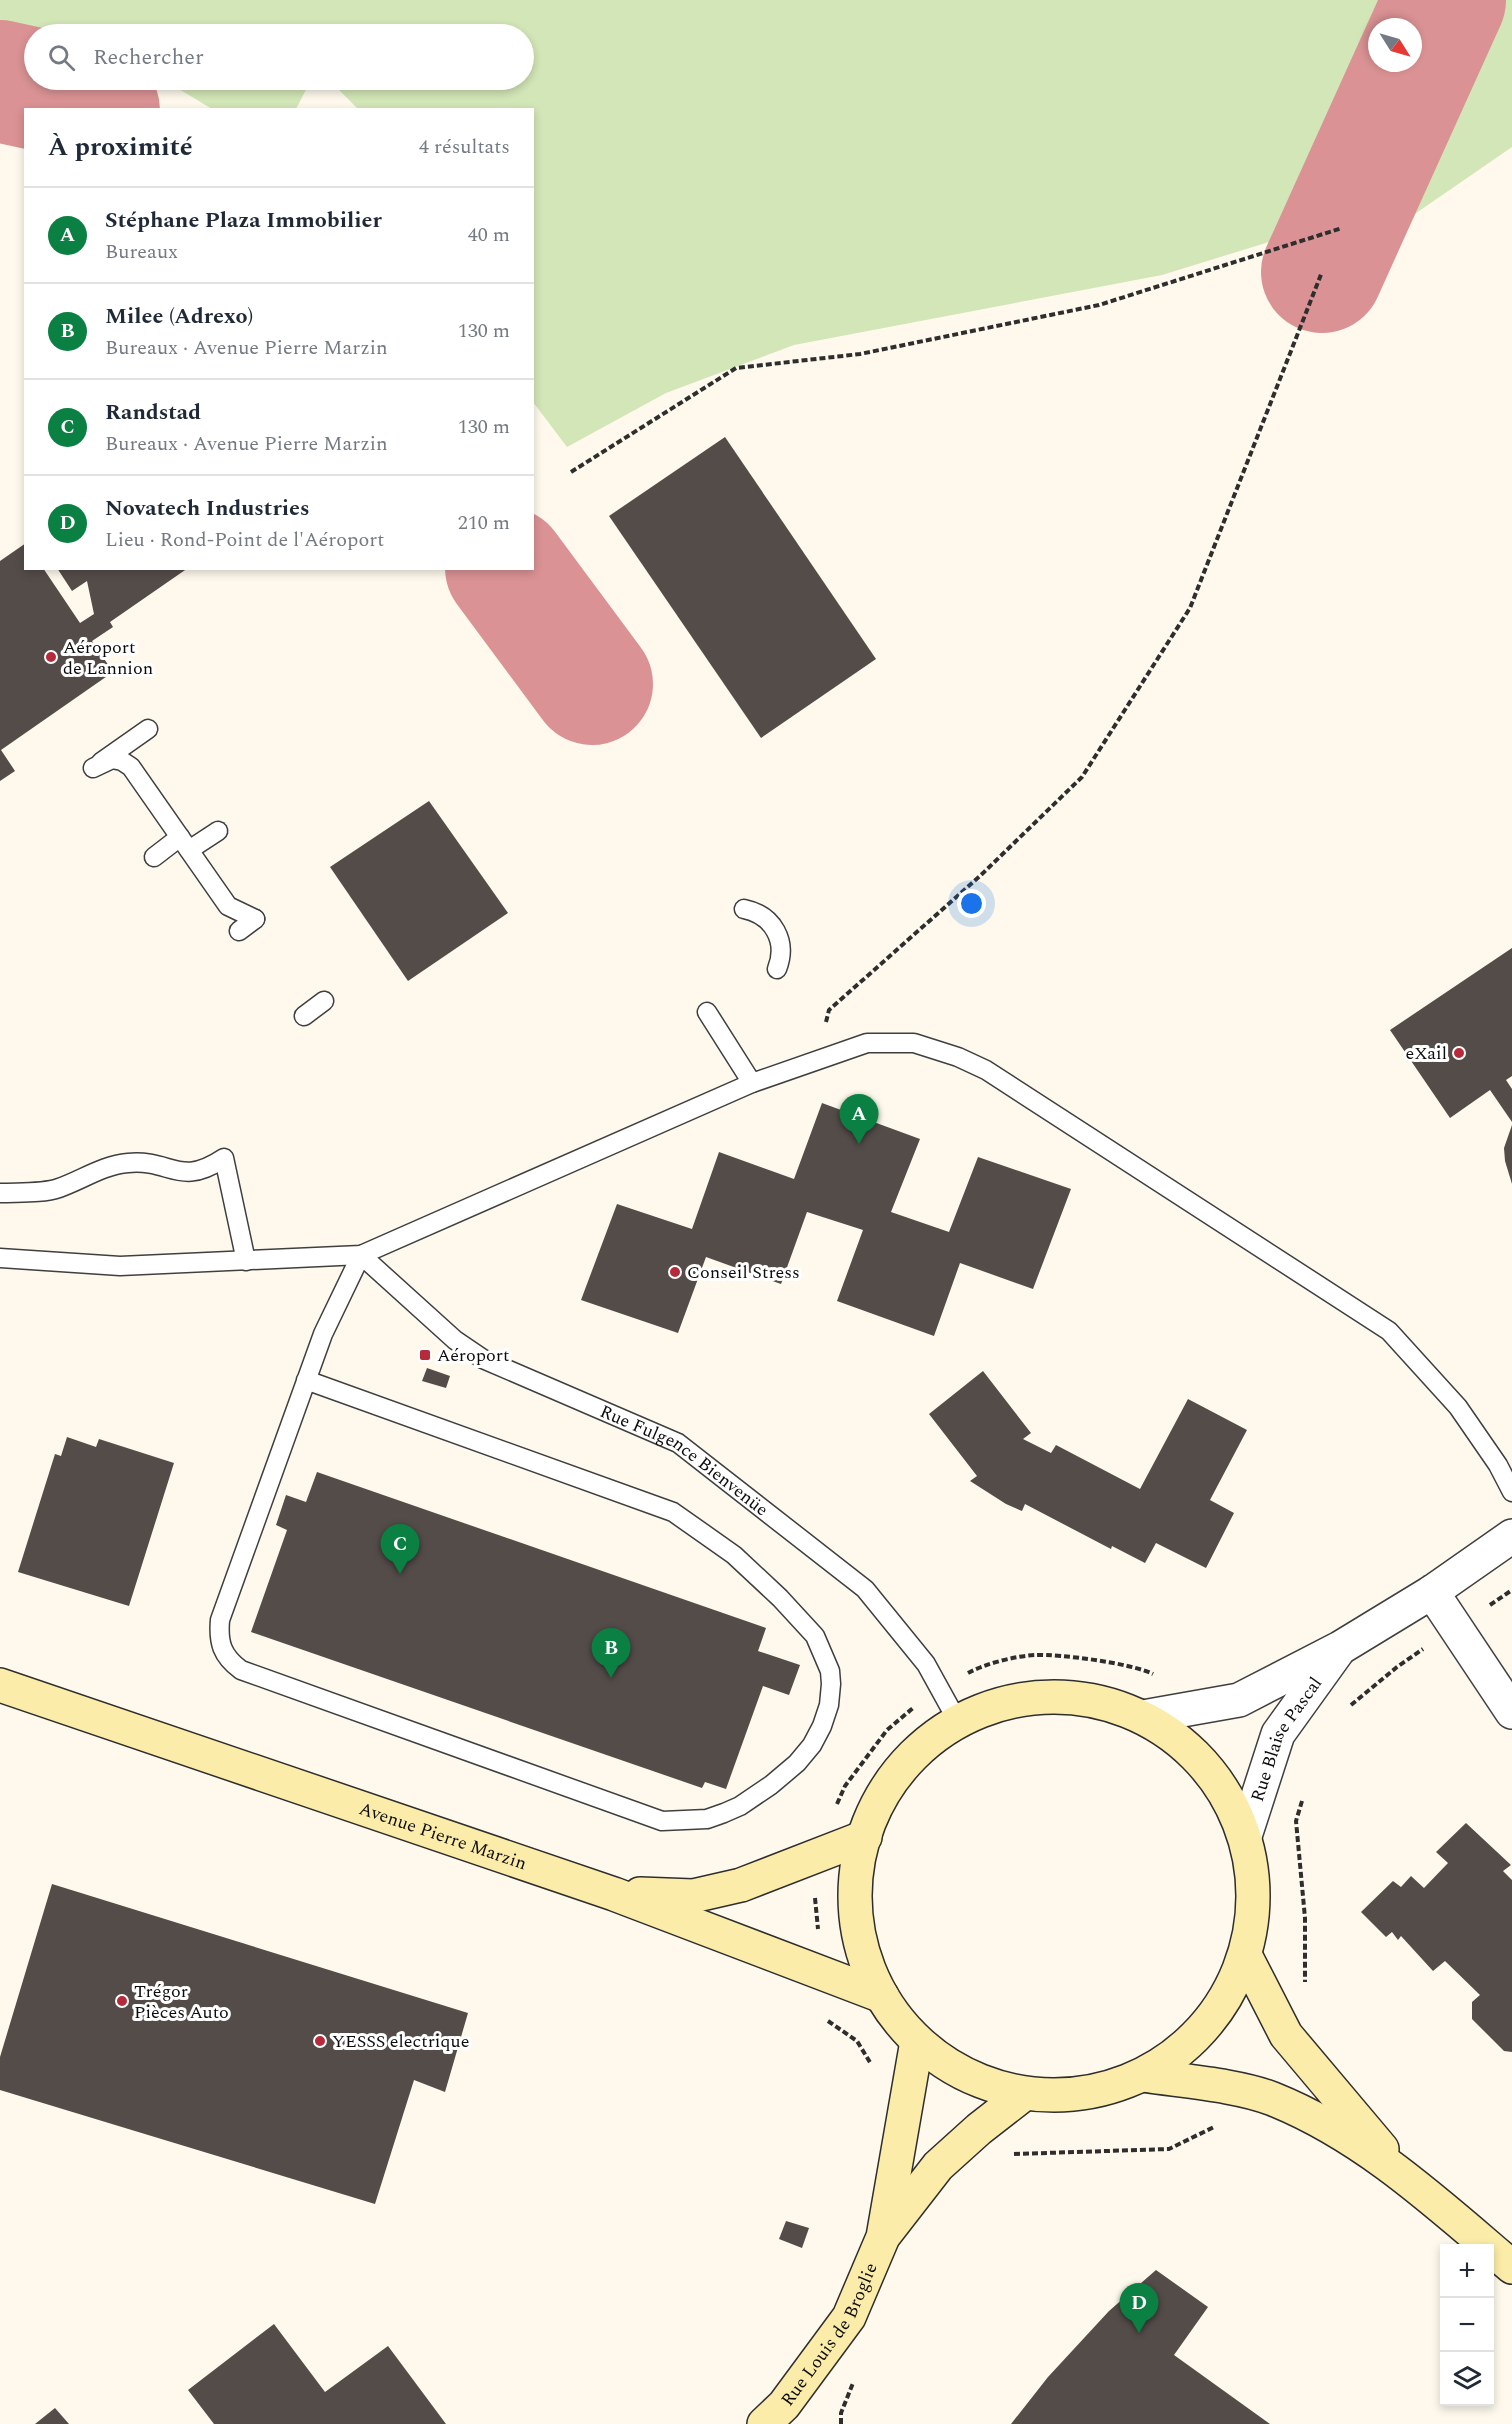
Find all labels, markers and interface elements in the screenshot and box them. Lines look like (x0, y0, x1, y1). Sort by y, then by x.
north arrow (1368, 18, 1422, 72)
search box (24, 24, 534, 90)
icon: search (45, 41, 78, 74)
text: Rechercher (93, 41, 204, 74)
text: À proximité (48, 127, 193, 167)
text: 4 résultats (419, 132, 510, 162)
text: Stéphane Plaza Immobilier (105, 204, 382, 237)
text: A (60, 220, 75, 250)
text: 40 m (468, 220, 510, 250)
text: Bureaux (105, 237, 178, 267)
text: Milee (Adrexo) (105, 300, 253, 333)
text: B (60, 316, 75, 346)
text: 130 m (458, 316, 510, 346)
text: Bureaux · Avenue Pierre Marzin (105, 333, 388, 363)
text: Randstad (105, 396, 201, 429)
text: C (60, 412, 75, 442)
text: 130 m (458, 412, 510, 442)
text: Bureaux · Avenue Pierre Marzin (105, 429, 388, 459)
text: Novatech Industries (105, 492, 310, 525)
text: D (59, 508, 76, 538)
text: 210 m (458, 508, 510, 538)
text: Lieu · Rond-Point de l'Aéroport (105, 525, 384, 555)
place label: Aéroport de Lannion (63, 634, 153, 682)
marker: Aéroport de Lannion (44, 650, 58, 664)
your location (957, 889, 986, 918)
place label: eXail (1406, 1040, 1447, 1067)
marker: eXail (1452, 1046, 1466, 1060)
pin: A (840, 1094, 878, 1144)
place label: Conseil Stress (687, 1259, 800, 1286)
marker: Conseil Stress (668, 1265, 682, 1279)
place label: Aéroport (437, 1342, 509, 1369)
marker: Aéroport (418, 1348, 432, 1362)
street label: Rue Fulgence Bienvenüe (596, 1398, 774, 1522)
pin: C (380, 1524, 420, 1574)
pin: B (592, 1628, 630, 1678)
street label: Rue Blaise Pascal (1244, 1671, 1329, 1805)
street label: Avenue Pierre Marzin (356, 1795, 530, 1877)
place label: Trégor Pièces Auto (134, 1978, 229, 2026)
marker: Trégor Pièces Auto (115, 1994, 129, 2008)
place label: YESSS electrique (332, 2028, 469, 2055)
marker: YESSS electrique (313, 2034, 327, 2048)
map controls (1440, 2244, 1494, 2406)
button: + (1440, 2244, 1494, 2298)
street label: Rue Louis de Broglie (774, 2258, 884, 2412)
pin: D (1120, 2284, 1158, 2333)
button: − (1440, 2298, 1494, 2352)
button: layers (1440, 2352, 1494, 2406)

